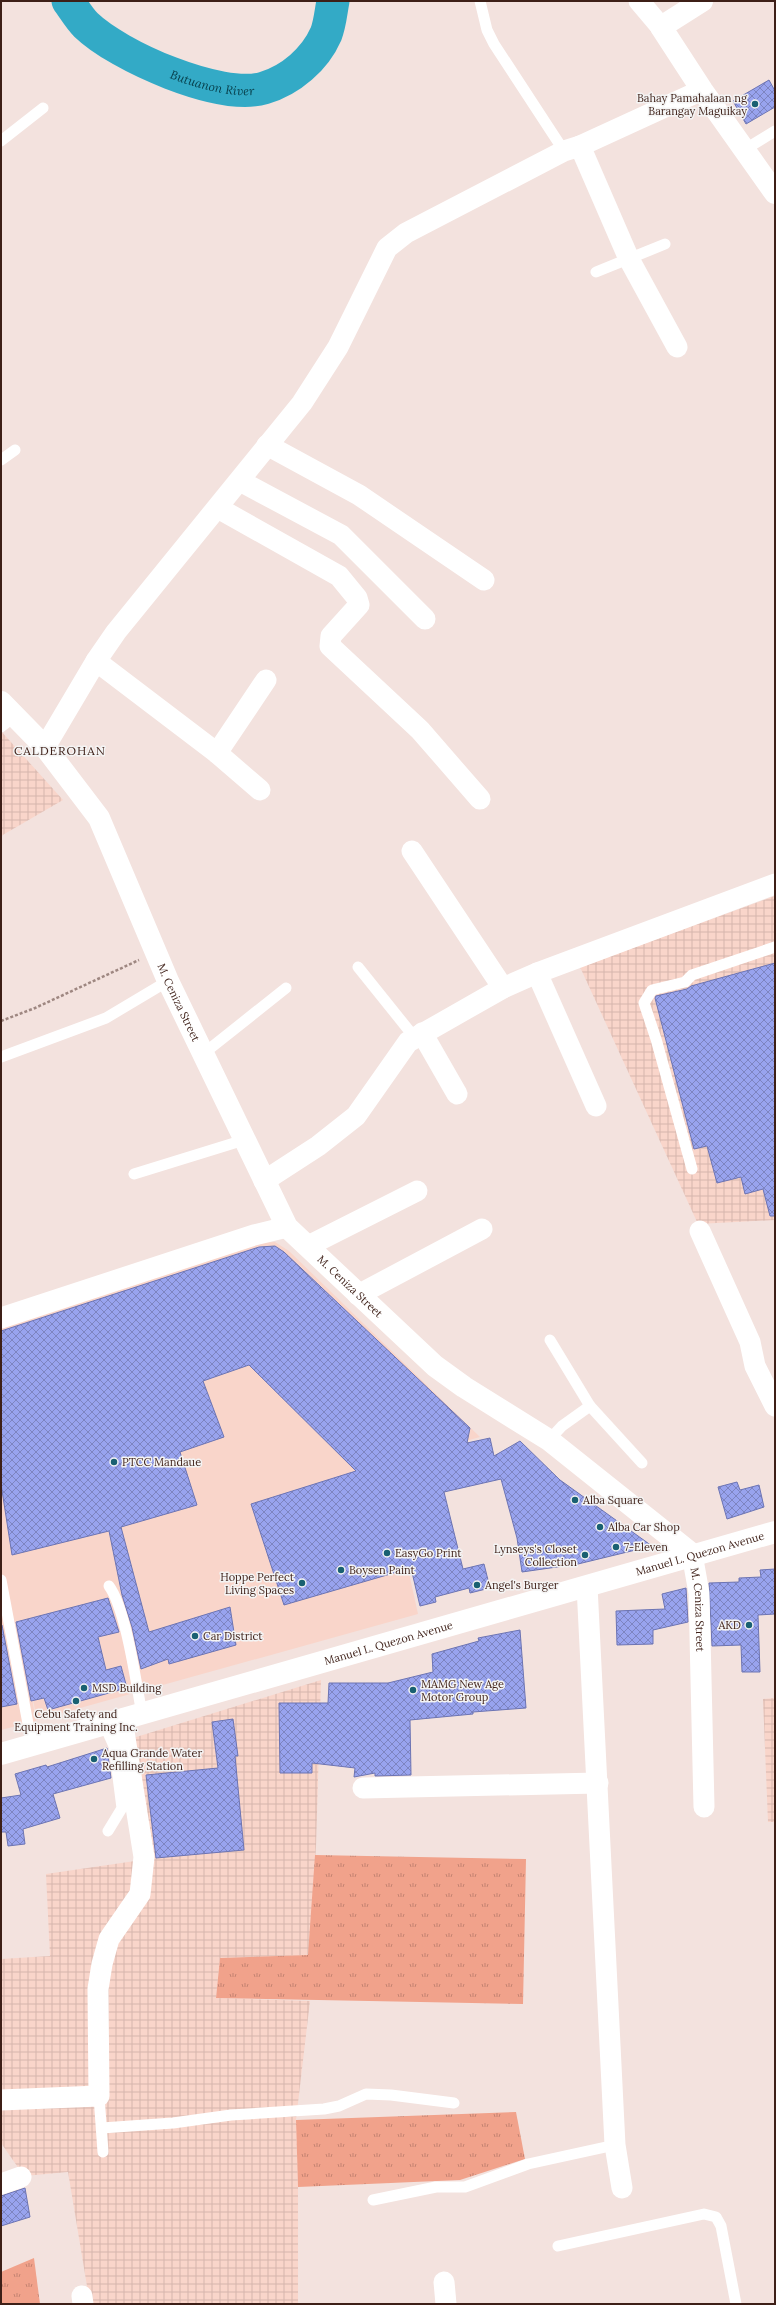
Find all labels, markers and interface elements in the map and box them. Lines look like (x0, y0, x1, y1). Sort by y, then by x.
water label: Butuanon River (168, 66, 256, 98)
place label: Bahay Pamahalaan ng Barangay Maguikay (637, 91, 748, 118)
marker: Bahay Pamahalaan ng Barangay Maguikay (750, 99, 760, 109)
district label: CALDEROHAN (14, 743, 106, 758)
street label: M. Ceniza Street (154, 961, 203, 1044)
street label: M. Ceniza Street (314, 1252, 386, 1321)
place label: PTCC Mandaue (122, 1455, 201, 1469)
marker: PTCC Mandaue (109, 1457, 119, 1467)
place label: Alba Square (582, 1493, 643, 1507)
marker: Alba Square (570, 1495, 580, 1505)
place label: Alba Car Shop (607, 1520, 680, 1534)
marker: Alba Car Shop (595, 1522, 605, 1532)
street label: Manuel L. Quezon Avenue (634, 1528, 766, 1579)
place label: 7-Eleven (624, 1540, 668, 1554)
place label: Lynseys's Closet Collection (494, 1542, 578, 1569)
marker: 7-Eleven (611, 1542, 621, 1552)
place label: EasyGo Print (395, 1546, 462, 1560)
marker: EasyGo Print (382, 1548, 392, 1558)
marker: Lynseys's Closet Collection (580, 1550, 590, 1560)
place label: Boysen Paint (349, 1563, 416, 1577)
marker: Boysen Paint (336, 1565, 346, 1575)
street label: M. Ceniza Street (688, 1566, 707, 1653)
place label: Hoppe Perfect Living Spaces (220, 1570, 295, 1597)
marker: Hoppe Perfect Living Spaces (297, 1578, 307, 1588)
place label: Angel's Burger (484, 1578, 559, 1592)
marker: Angel's Burger (472, 1580, 482, 1590)
street label: Manuel L. Quezon Avenue (322, 1618, 454, 1668)
place label: AKD (717, 1618, 741, 1632)
marker: AKD (744, 1620, 754, 1630)
place label: Car District (203, 1629, 263, 1643)
marker: Car District (190, 1631, 200, 1641)
place label: MAMG New Age Motor Group (421, 1677, 504, 1704)
place label: MSD Building (92, 1681, 162, 1695)
marker: MSD Building (79, 1683, 89, 1693)
marker: MAMG New Age Motor Group (408, 1685, 418, 1695)
marker: Cebu Safety and Equipment Training Inc. (71, 1696, 81, 1706)
place label: Cebu Safety and Equipment Training Inc. (14, 1707, 138, 1734)
place label: Aqua Grande Water Refilling Station (101, 1746, 203, 1773)
marker: Aqua Grande Water Refilling Station (89, 1754, 99, 1764)

